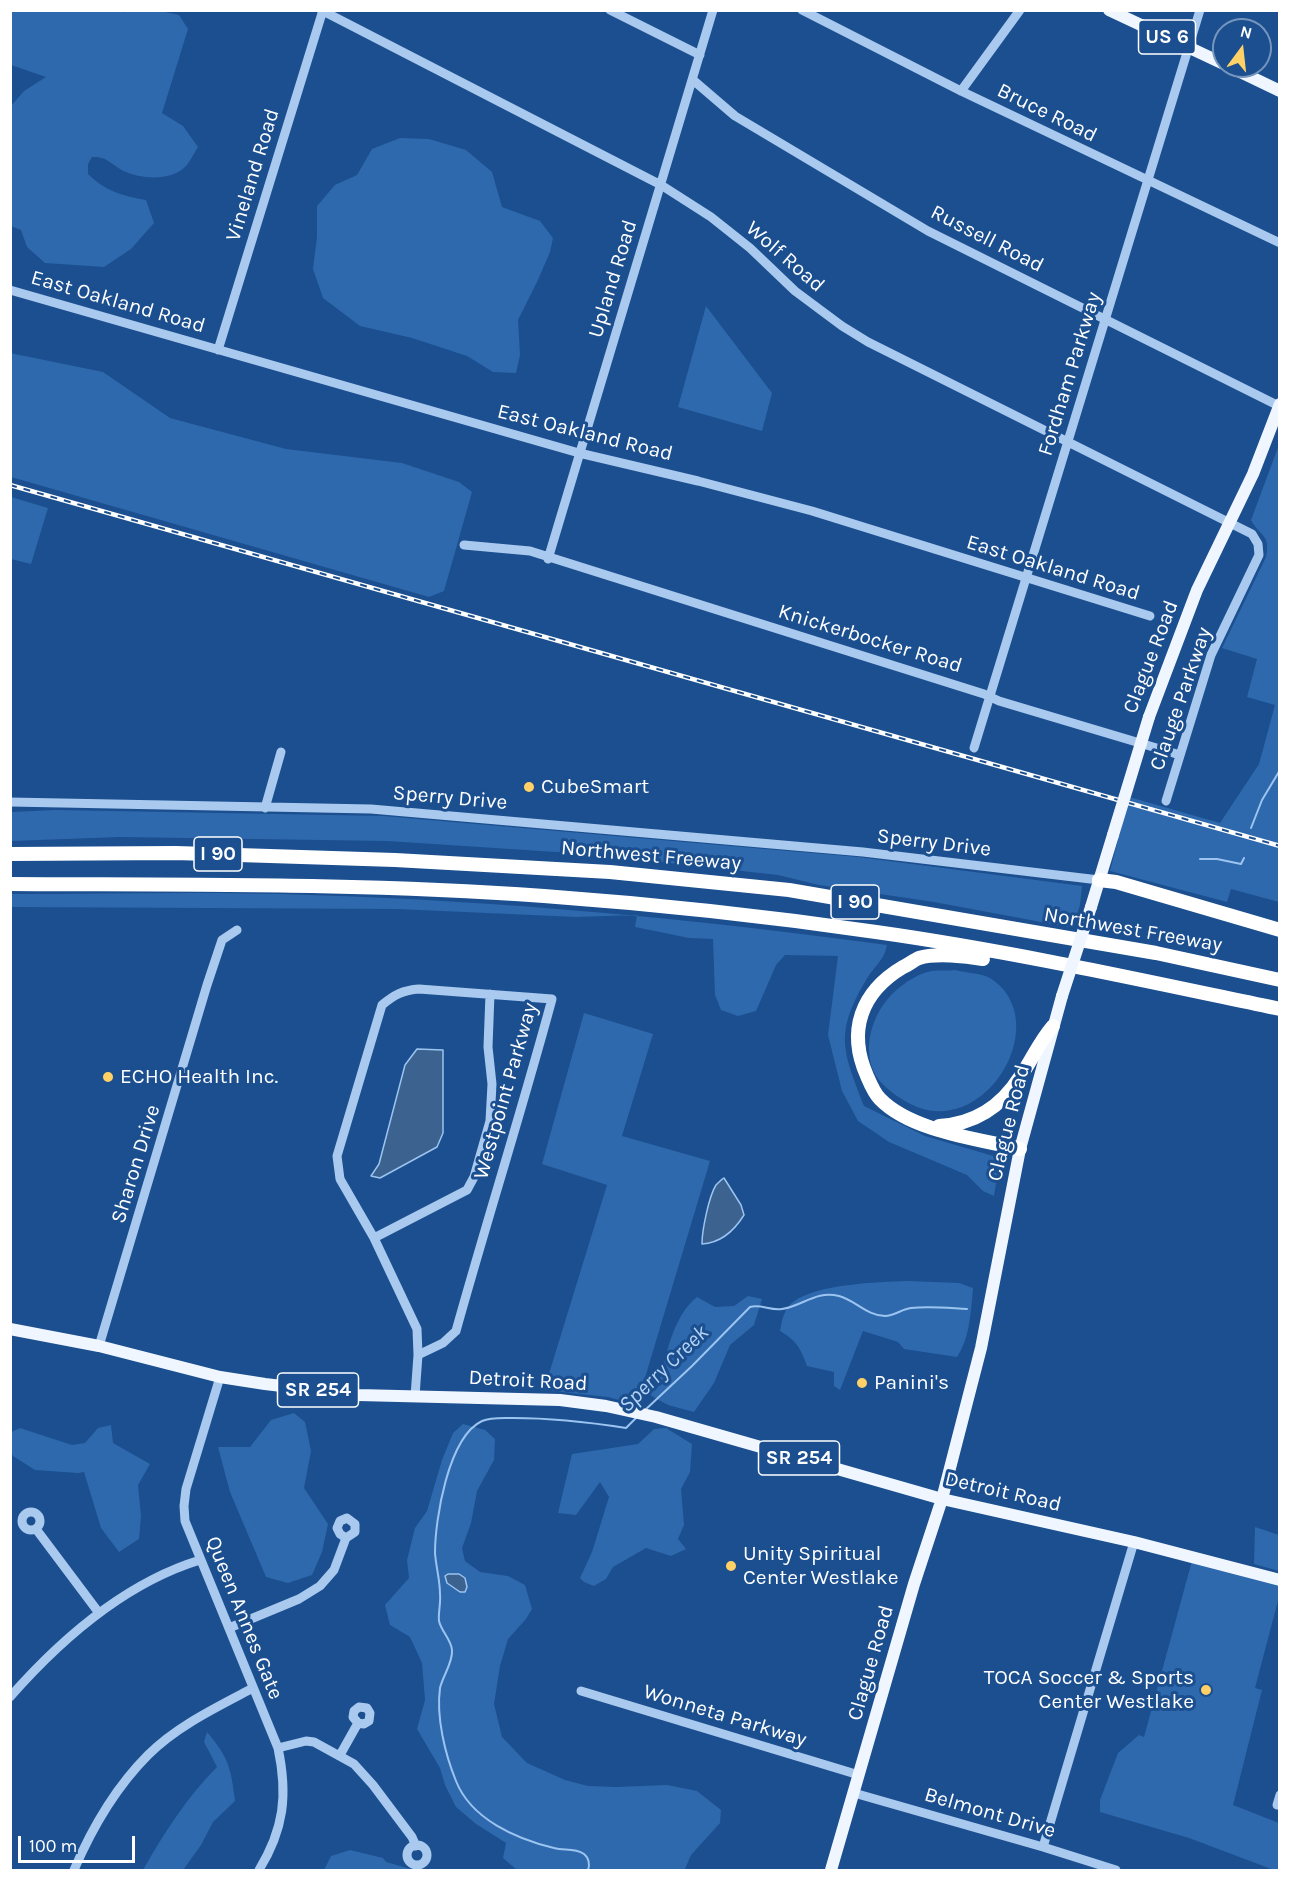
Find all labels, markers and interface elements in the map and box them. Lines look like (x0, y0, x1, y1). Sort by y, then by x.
north arrow (1212, 18, 1272, 78)
road number: US 6 (1138, 20, 1196, 54)
text: N (1238, 21, 1254, 43)
street label: Bruce Road (993, 78, 1101, 148)
street label: Vineland Road (221, 106, 285, 244)
street label: Russell Road (926, 200, 1048, 278)
street label: Wolf Road (741, 216, 829, 298)
street label: Upland Road (583, 217, 643, 341)
street label: East Oakland Road (28, 265, 208, 339)
street label: Fordham Parkway (1033, 289, 1107, 459)
street label: East Oakland Road (495, 399, 675, 467)
street label: East Oakland Road (963, 530, 1143, 606)
street label: Clague Road (1118, 597, 1184, 717)
street label: Knickerbocker Road (775, 599, 965, 679)
street label: Clauge Parkway (1145, 624, 1217, 774)
place label: CubeSmart (541, 774, 649, 800)
street label: Sperry Drive (392, 780, 508, 816)
marker: CubeSmart (522, 780, 536, 794)
street label: Sperry Drive (876, 824, 992, 862)
street label: Northwest Freeway (560, 836, 742, 876)
road number: I 90 (194, 837, 242, 871)
road number: I 90 (831, 885, 879, 919)
street label: Northwest Freeway (1042, 902, 1224, 958)
street label: Westpoint Parkway (469, 1000, 543, 1182)
street label: Clague Road (982, 1062, 1036, 1184)
place label: ECHO Health Inc. (120, 1064, 278, 1090)
marker: ECHO Health Inc. (101, 1070, 115, 1084)
street label: Sharon Drive (106, 1102, 166, 1226)
water label: Sperry Creek (614, 1320, 714, 1418)
street label: Detroit Road (468, 1365, 588, 1397)
place label: Panini's (874, 1370, 949, 1396)
road number: SR 254 (278, 1373, 358, 1407)
marker: Panini's (855, 1376, 869, 1390)
road number: SR 254 (758, 1441, 840, 1475)
street label: Detroit Road (942, 1466, 1064, 1518)
street label: Queen Annes Gate (200, 1533, 288, 1703)
place label: Unity Spiritual Center Westlake (743, 1541, 898, 1591)
marker: Unity Spiritual Center Westlake (724, 1559, 738, 1573)
street label: Clague Road (842, 1602, 900, 1724)
place label: TOCA Soccer & Sports Center Westlake (984, 1665, 1194, 1715)
street label: Wonneta Parkway (640, 1679, 810, 1753)
marker: TOCA Soccer & Sports Center Westlake (1199, 1683, 1213, 1697)
street label: Belmont Drive (921, 1782, 1059, 1844)
scale bar (21, 1824, 138, 1862)
text: 100 m (29, 1835, 77, 1857)

